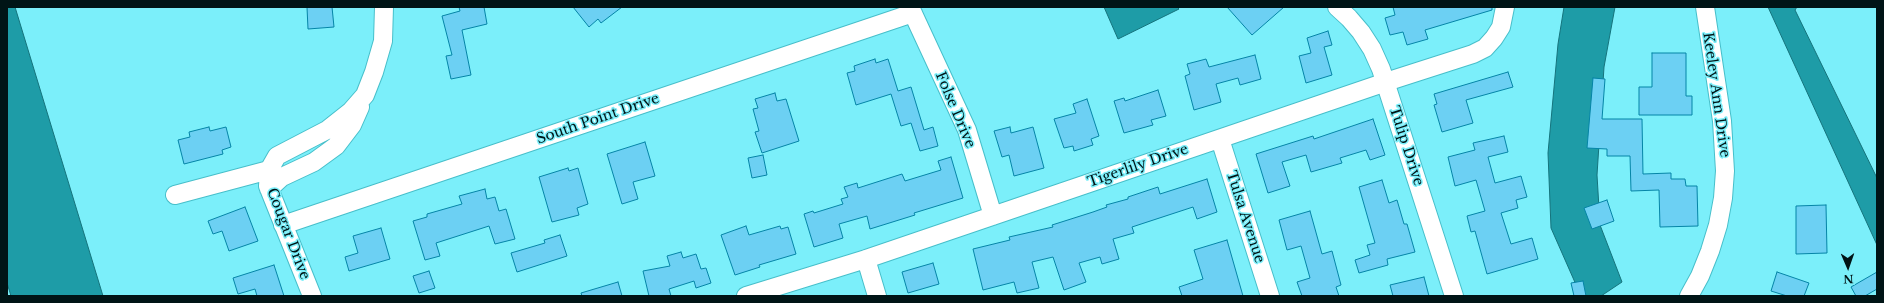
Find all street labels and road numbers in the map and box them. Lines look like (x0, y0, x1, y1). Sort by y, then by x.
street label: Keeley Ann Drive (1699, 31, 1733, 159)
street label: Folse Drive (931, 69, 979, 151)
street label: South Point Drive (534, 90, 662, 148)
street label: Tulip Drive (1385, 104, 1427, 188)
street label: Tigerlily Drive (1085, 141, 1191, 191)
street label: Tulsa Avenue (1222, 169, 1268, 265)
street label: Cougar Drive (263, 186, 313, 282)

